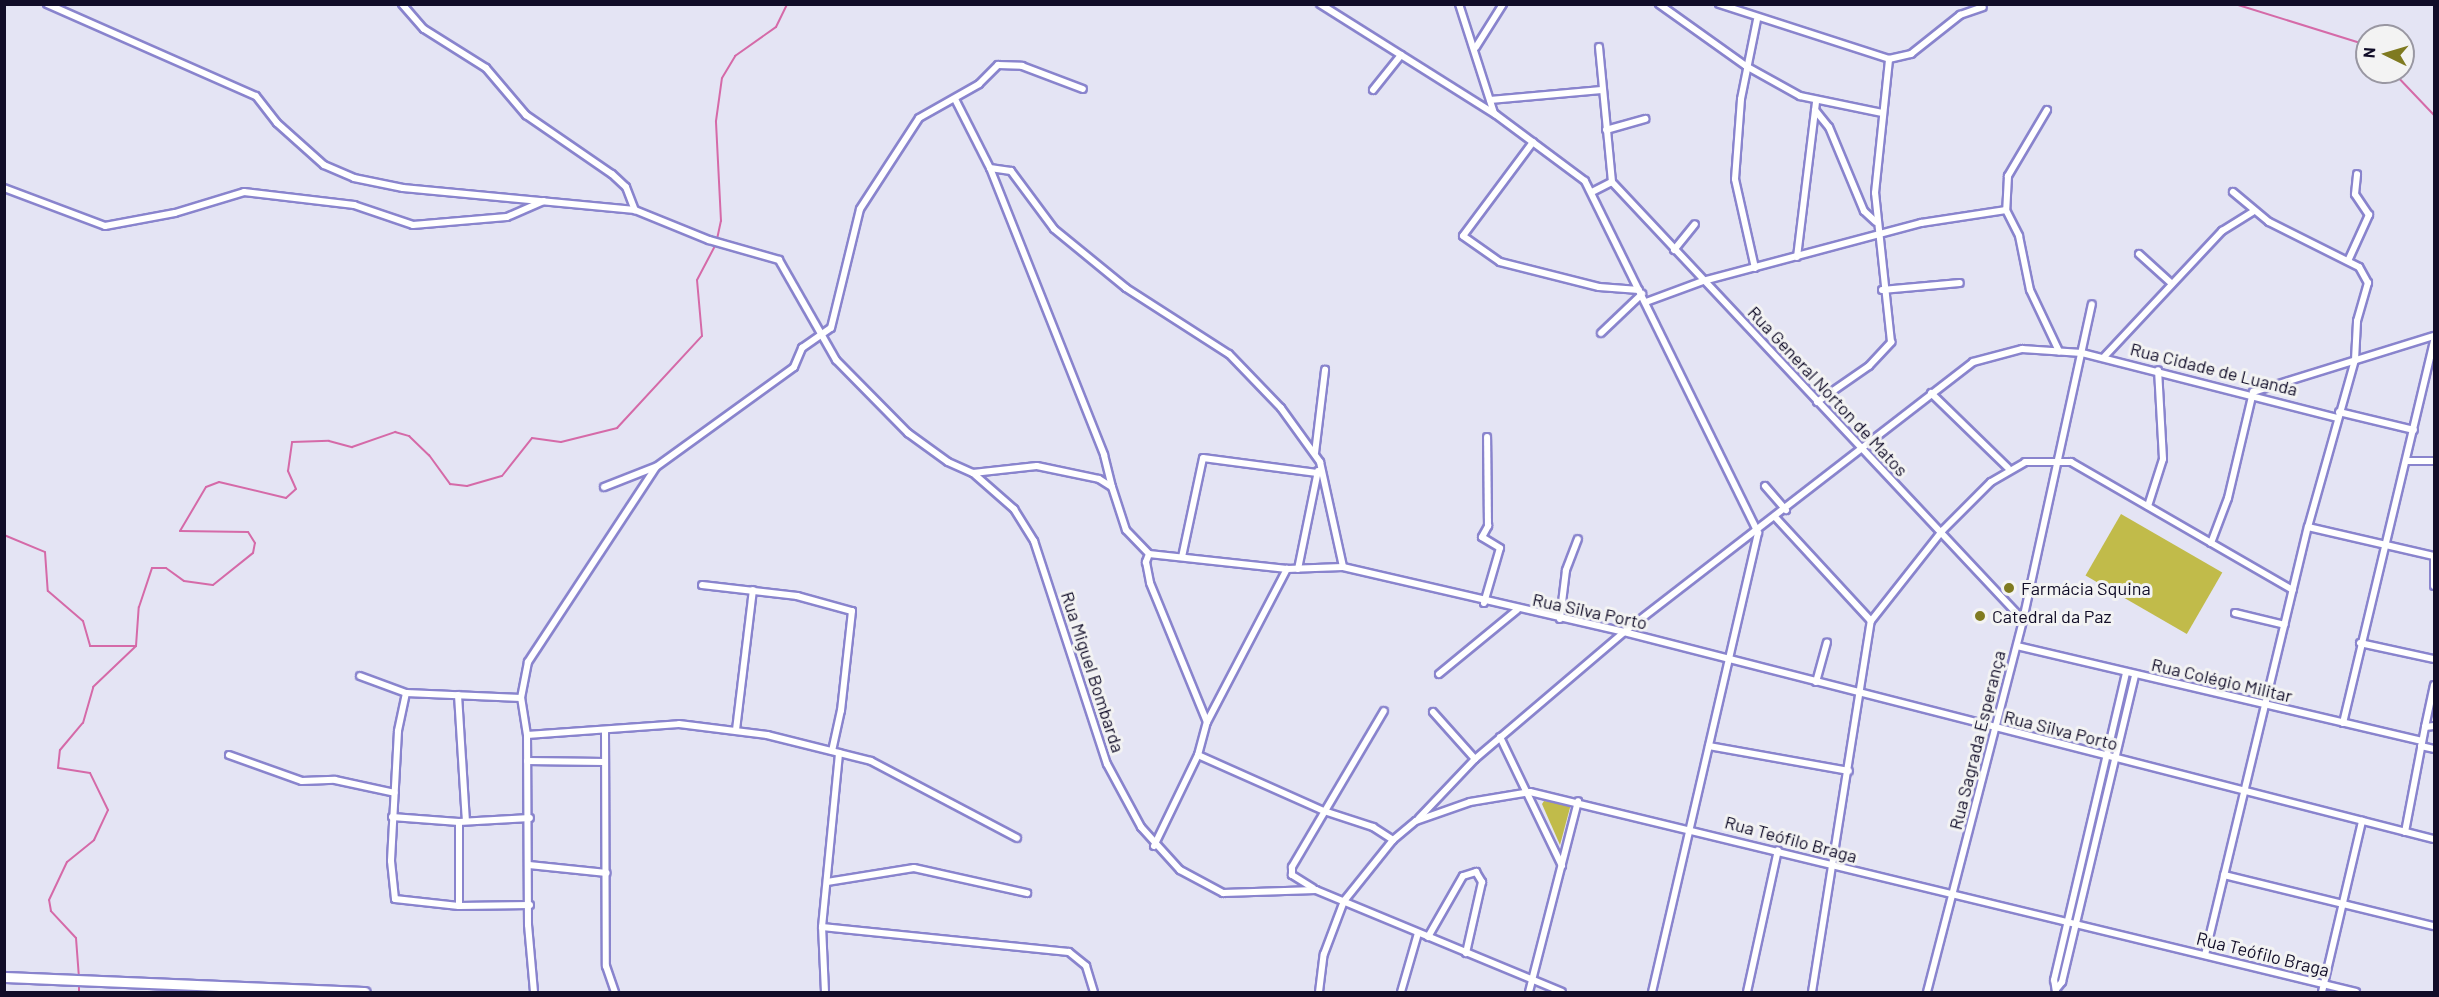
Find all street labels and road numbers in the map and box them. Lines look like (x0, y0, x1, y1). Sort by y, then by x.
street label: Rua General Norton de Matos (1743, 301, 1913, 481)
street label: Rua Cidade de Luanda (2128, 338, 2300, 400)
street label: Rua Silva Porto (1531, 588, 1649, 634)
street label: Rua Miguel Bombarda (1057, 589, 1129, 755)
street label: Rua Sagrada Esperança (1944, 648, 2010, 832)
street label: Rua Colégio Militar (2149, 653, 2295, 707)
street label: Rua Silva Porto (2002, 705, 2120, 755)
street label: Rua Teófilo Braga (1722, 811, 1860, 867)
street label: Rua Teófilo Braga (2194, 927, 2332, 981)

